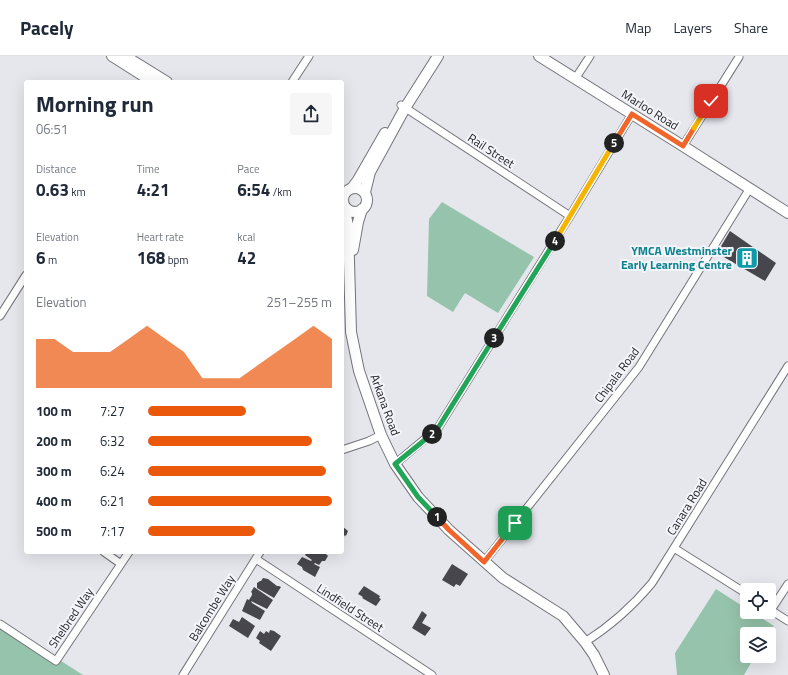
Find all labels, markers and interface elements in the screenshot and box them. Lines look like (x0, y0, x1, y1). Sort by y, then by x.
text: Pacely (20, 13, 74, 42)
text: Map (625, 17, 651, 38)
text: Layers (673, 17, 712, 38)
text: Share (734, 17, 768, 38)
street label: Marloo Road (618, 84, 683, 135)
pin (694, 84, 728, 118)
text: Morning run (36, 87, 154, 121)
icon: check (700, 90, 722, 112)
button: share (290, 93, 332, 135)
text: 06:51 (36, 119, 68, 139)
street label: Rail Street (464, 128, 519, 173)
pin: 5 (604, 133, 624, 153)
text: 5 (611, 135, 617, 151)
text: Distance (36, 161, 76, 177)
text: Time (137, 161, 160, 177)
text: Pace (237, 161, 260, 177)
text: 0.63 (36, 177, 69, 203)
text: 4:21 (137, 177, 170, 203)
text: 6:54 (237, 177, 270, 203)
text: km (69, 184, 86, 200)
text: /km (270, 184, 292, 200)
text: Elevation (36, 229, 79, 245)
text: Heart rate (137, 229, 184, 245)
text: kcal (237, 229, 255, 245)
pin: 4 (545, 231, 565, 251)
text: 4 (552, 233, 558, 249)
place label: YMCA Westminster Early Learning Centre (621, 241, 733, 274)
text: 6 (36, 245, 46, 271)
text: 168 (137, 245, 165, 271)
text: 42 (237, 245, 256, 271)
building icon: YMCA Westminster Early Learning Centre (734, 245, 760, 271)
text: m (46, 252, 57, 268)
text: bpm (165, 252, 188, 268)
text: Elevation (36, 292, 87, 312)
text: 251–255 m (266, 292, 332, 312)
pin: 3 (484, 328, 504, 348)
text: 3 (491, 330, 497, 346)
street label: Chipala Road (589, 343, 644, 407)
street label: Arkana Road (366, 371, 405, 438)
text: 100 m (36, 401, 72, 421)
text: 7:27 (100, 401, 125, 421)
pin: 2 (422, 424, 442, 444)
text: 2 (429, 426, 435, 442)
text: 200 m (36, 431, 72, 451)
text: 6:32 (100, 431, 125, 451)
text: 300 m (36, 461, 72, 481)
text: 6:24 (100, 461, 125, 481)
street label: Canara Road (662, 475, 712, 539)
text: 400 m (36, 491, 72, 511)
text: 6:21 (100, 491, 125, 511)
pin (498, 506, 532, 540)
pin: 1 (427, 507, 447, 527)
text: 1 (434, 509, 440, 525)
icon: arrive (504, 512, 526, 534)
text: 500 m (36, 521, 72, 541)
text: 7:17 (100, 521, 125, 541)
street label: Balcombe Way (184, 571, 240, 645)
street label: Lindfield Street (313, 579, 388, 637)
street label: Shelbred Way (43, 583, 98, 652)
map controls (740, 583, 776, 663)
button: locate (740, 583, 776, 619)
button: layers (740, 627, 776, 663)

